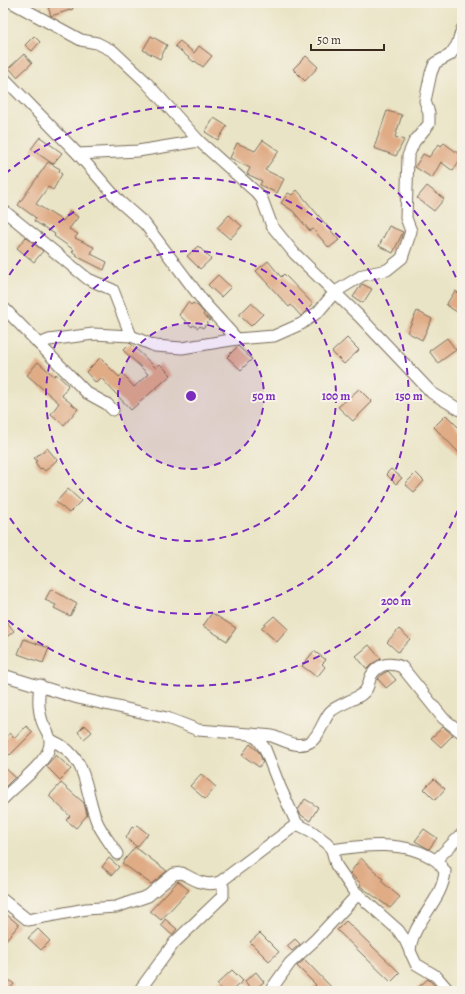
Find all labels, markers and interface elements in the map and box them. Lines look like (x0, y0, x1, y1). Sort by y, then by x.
scale bar (311, 26, 384, 52)
text: 50 m (317, 32, 341, 48)
text: 50 m (252, 388, 276, 404)
text: 100 m (322, 388, 350, 404)
text: 150 m (395, 388, 423, 404)
centre of rings (184, 389, 198, 403)
text: 200 m (381, 593, 411, 609)

